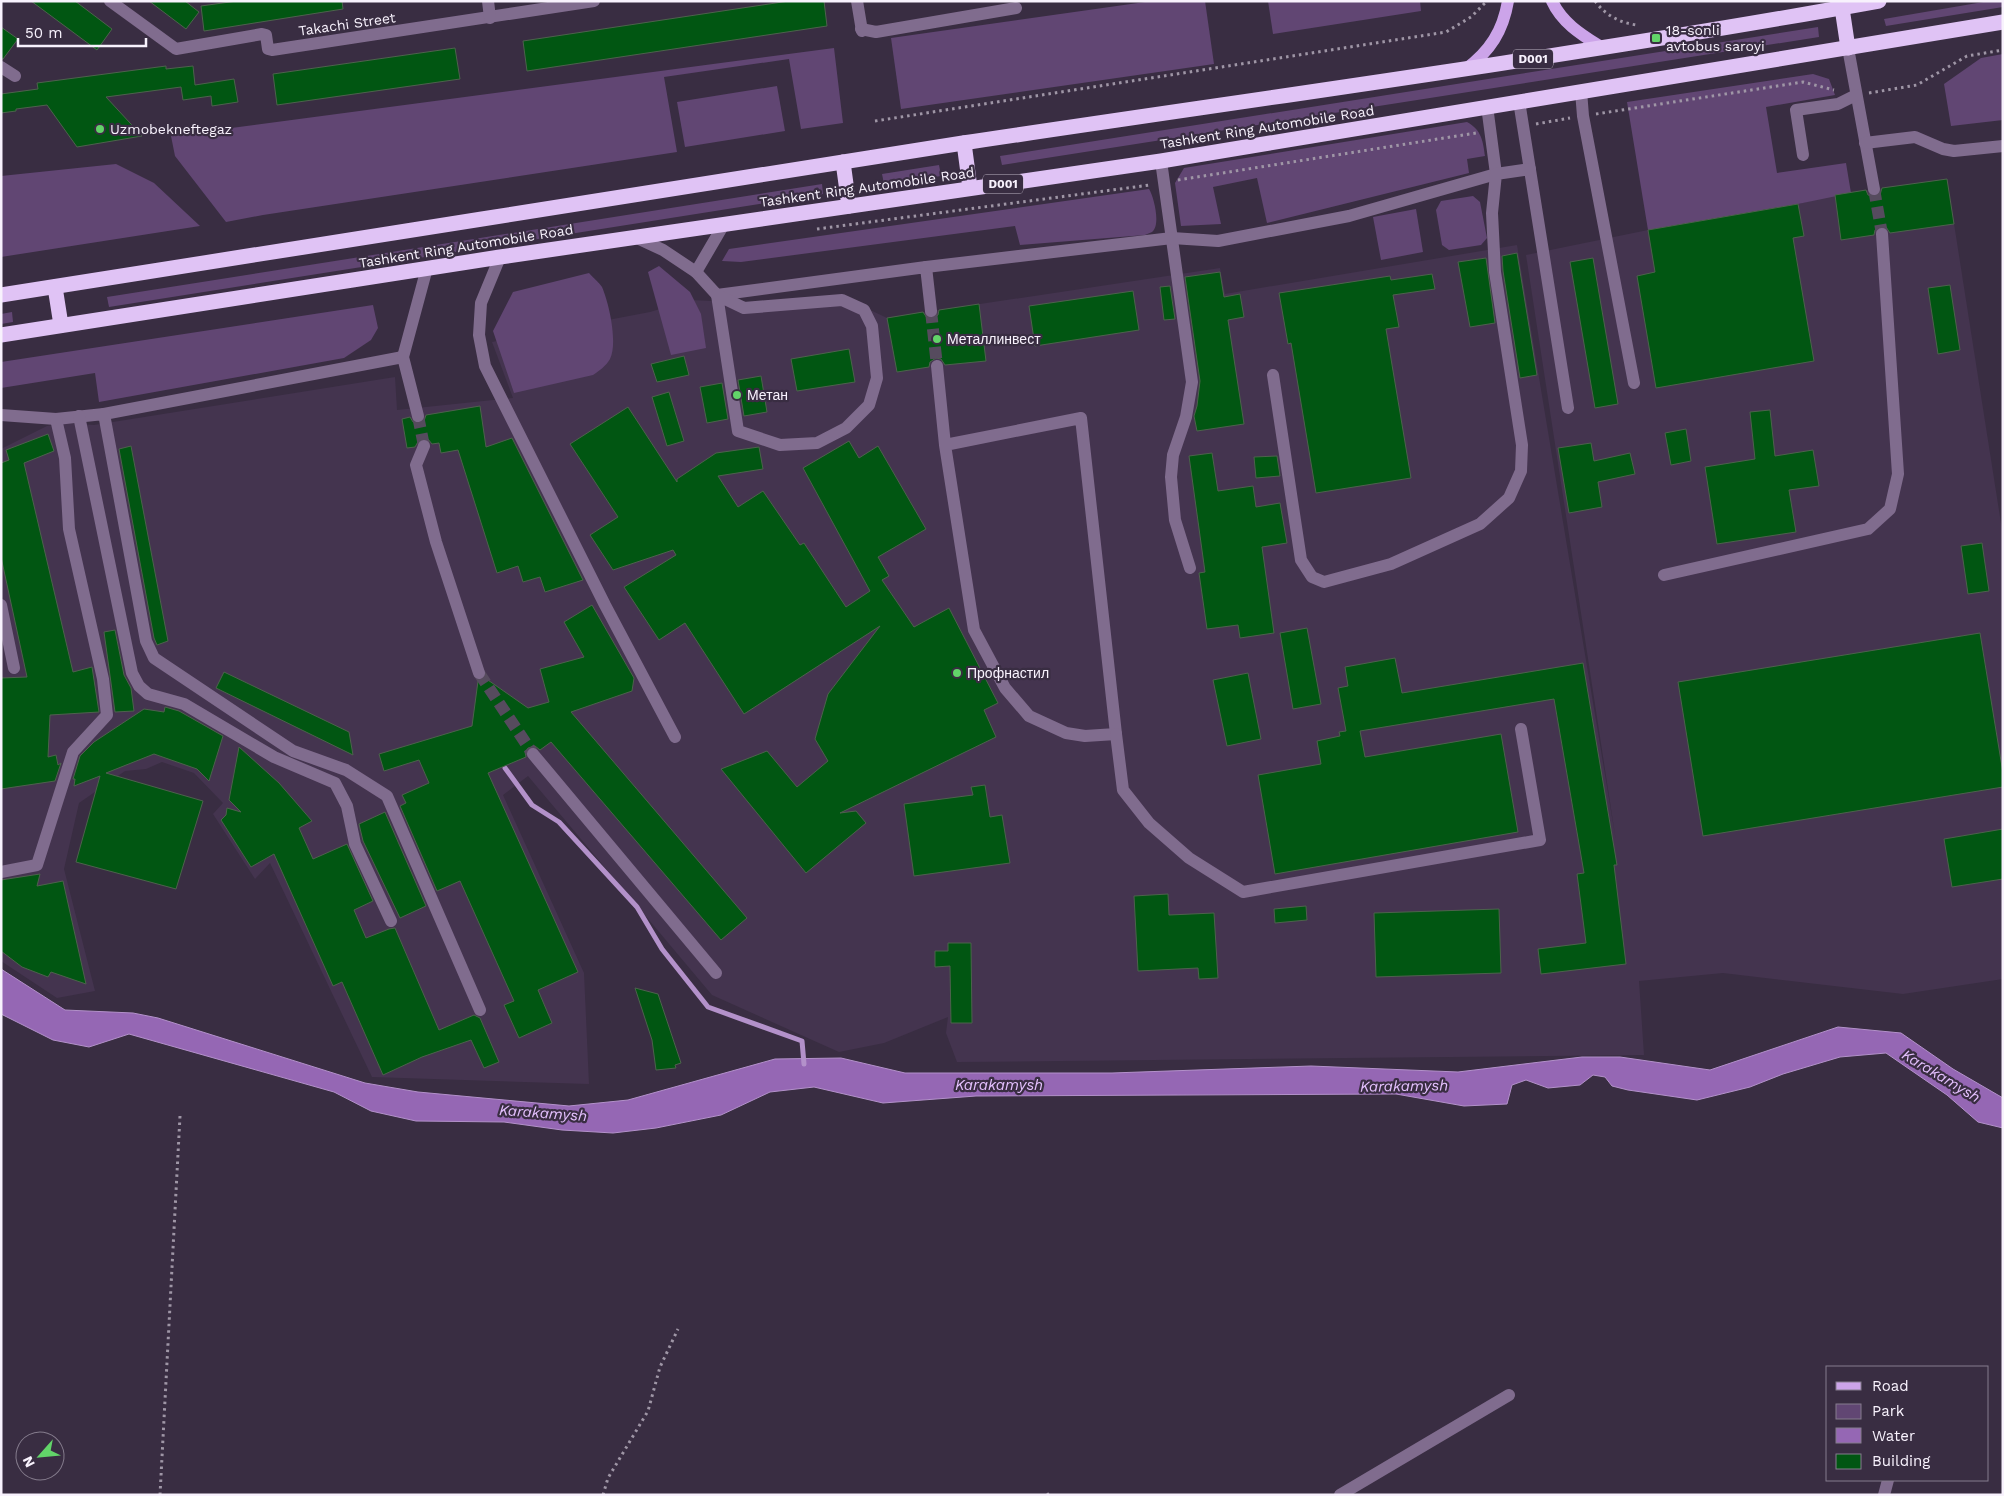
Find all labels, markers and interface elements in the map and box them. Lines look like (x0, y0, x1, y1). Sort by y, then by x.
street label: Takachi Street (297, 9, 397, 39)
scale bar (18, 15, 145, 47)
place label: 18-sonli avtobus saroyi (1666, 22, 1765, 54)
text: 50 m (25, 24, 62, 42)
marker: 18-sonli avtobus saroyi (1650, 32, 1662, 44)
road number: D001 (1513, 50, 1553, 68)
street label: Tashkent Ring Automobile Road (1159, 102, 1375, 152)
place label: Uzmobekneftegaz (110, 121, 232, 137)
marker: Uzmobekneftegaz (94, 123, 106, 135)
street label: Tashkent Ring Automobile Road (759, 164, 975, 210)
road number: D001 (983, 174, 1023, 193)
street label: Tashkent Ring Automobile Road (358, 221, 574, 271)
place label: Металлинвест (947, 331, 1041, 347)
marker: Металлинвест (931, 333, 943, 345)
place label: Метан (747, 387, 788, 403)
marker: Метан (731, 389, 743, 401)
place label: Профнастил (967, 665, 1049, 681)
marker: Профнастил (951, 667, 963, 679)
water label: Karakamysh (1899, 1046, 1983, 1106)
water label: Karakamysh (955, 1076, 1043, 1094)
water label: Karakamysh (1360, 1076, 1448, 1096)
water label: Karakamysh (498, 1101, 588, 1125)
legend (1826, 1366, 1989, 1481)
text: Road (1872, 1377, 1909, 1395)
text: Park (1872, 1402, 1905, 1420)
text: Water (1872, 1427, 1915, 1445)
north arrow (15, 1431, 65, 1481)
text: Building (1872, 1452, 1930, 1470)
text: N (19, 1454, 38, 1470)

